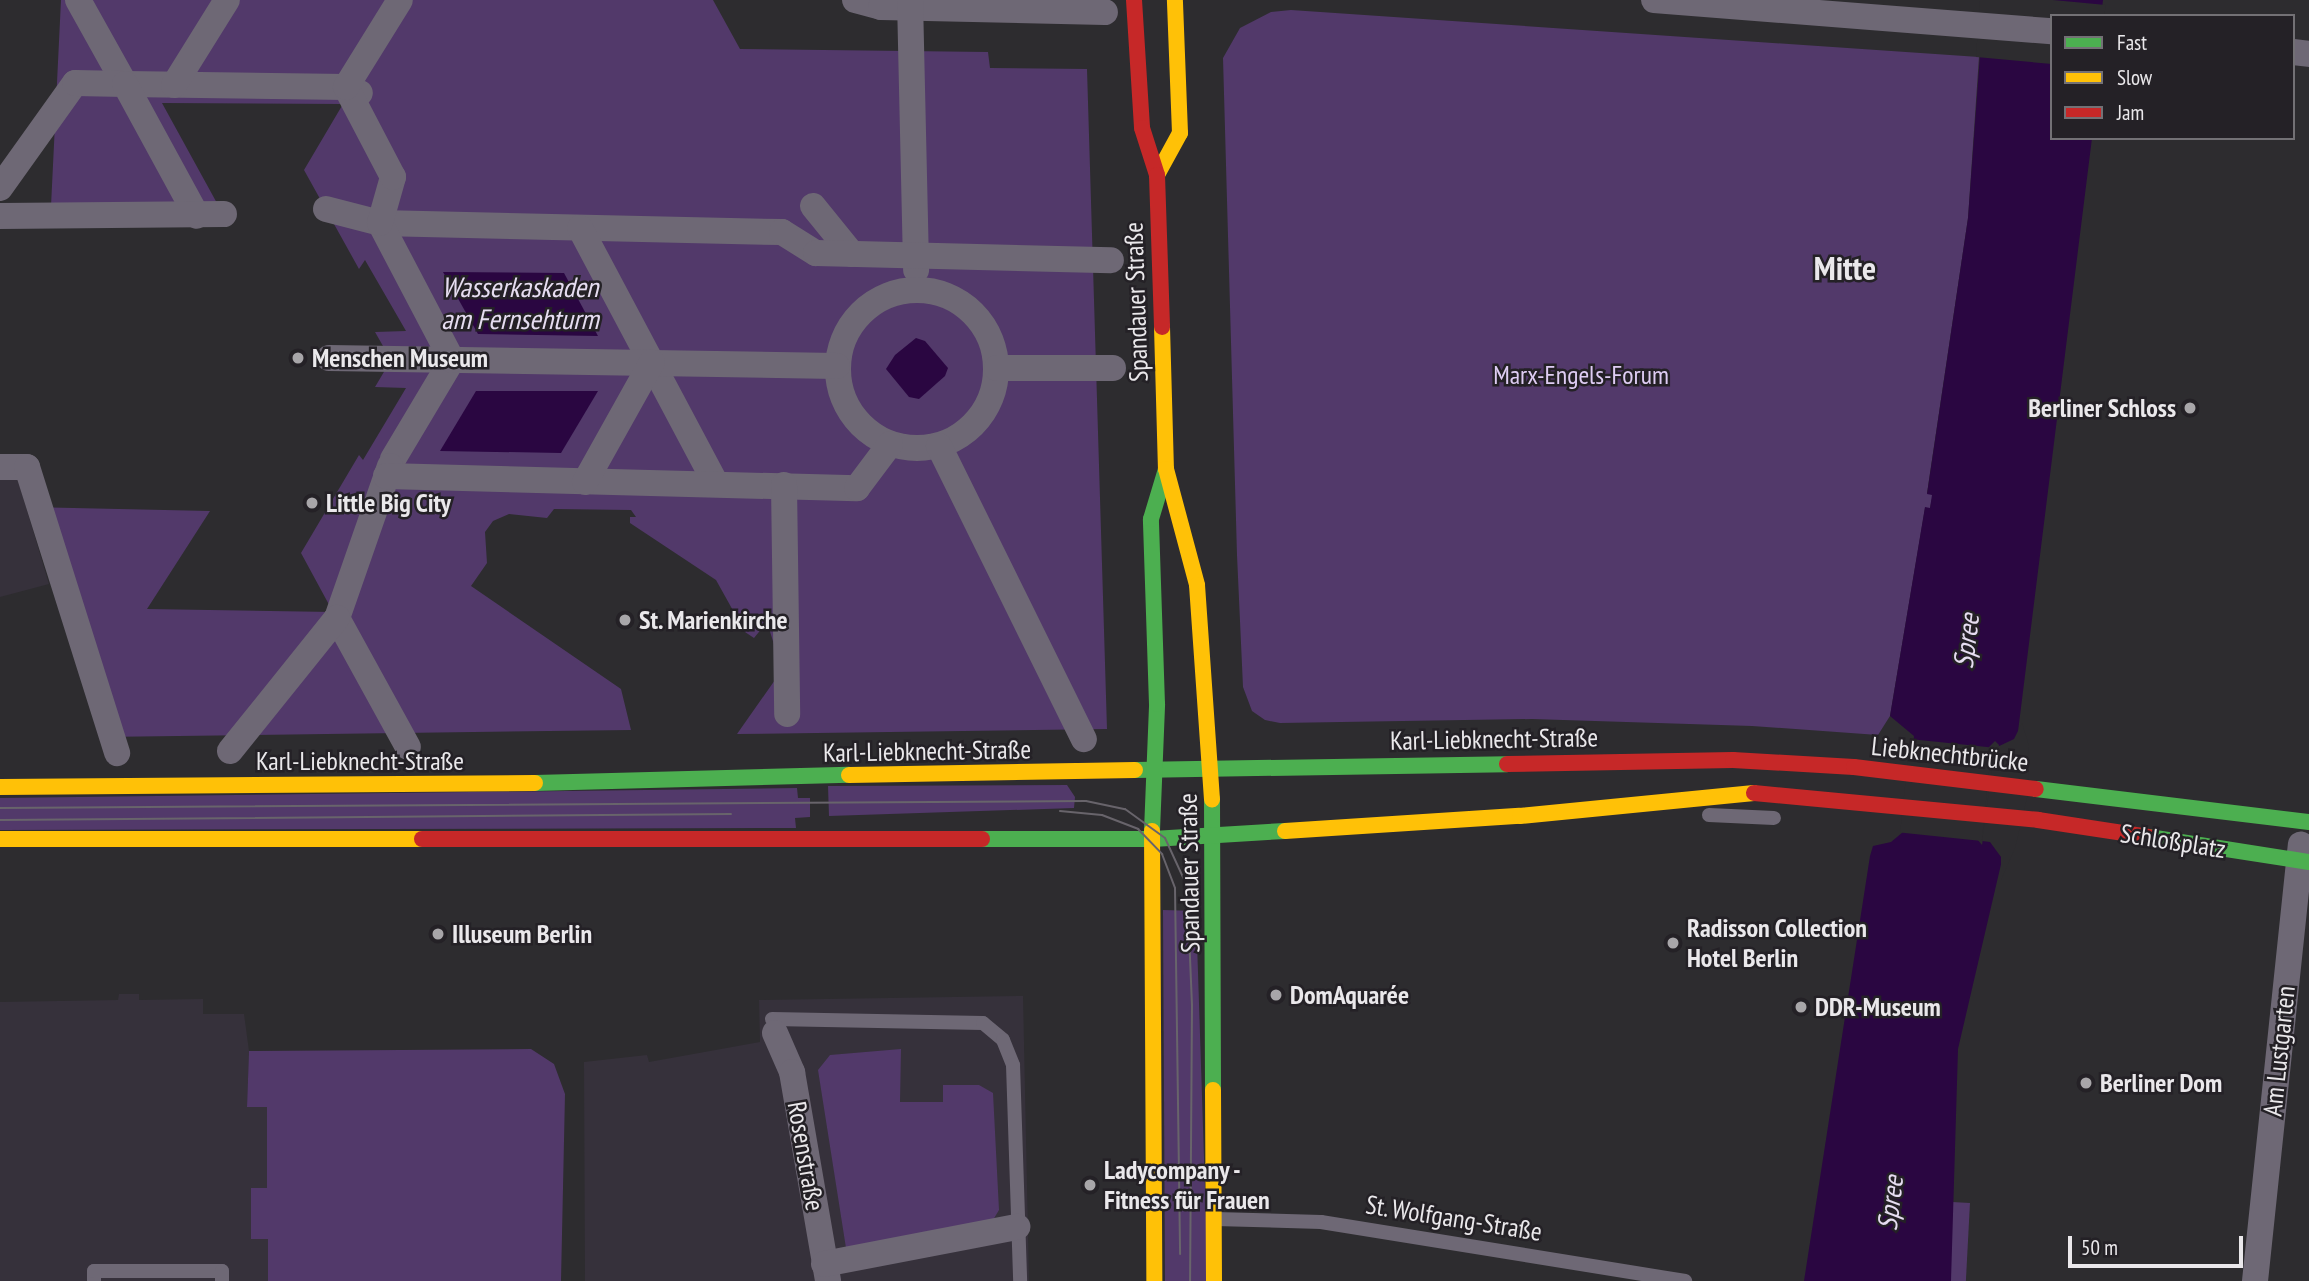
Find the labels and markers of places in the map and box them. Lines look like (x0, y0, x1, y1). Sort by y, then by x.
place label: Menschen Museum (312, 342, 488, 374)
marker: Menschen Museum (290, 350, 306, 366)
place label: Berliner Schloss (2028, 392, 2176, 424)
marker: Berliner Schloss (2182, 400, 2198, 416)
place label: Little Big City (326, 487, 451, 519)
marker: Little Big City (304, 495, 320, 511)
place label: St. Marienkirche (639, 604, 789, 636)
marker: St. Marienkirche (617, 612, 633, 628)
place label: Radisson Collection Hotel Berlin (1687, 912, 1867, 974)
place label: Illuseum Berlin (452, 918, 592, 950)
marker: Illuseum Berlin (430, 926, 446, 942)
marker: Radisson Collection Hotel Berlin (1665, 935, 1681, 951)
place label: DomAquarée (1290, 979, 1409, 1011)
marker: DomAquarée (1268, 987, 1284, 1003)
place label: DDR-Museum (1815, 991, 1941, 1023)
marker: DDR-Museum (1793, 999, 1809, 1015)
place label: Berliner Dom (2100, 1067, 2222, 1099)
marker: Berliner Dom (2078, 1075, 2094, 1091)
place label: Ladycompany - Fitness für Frauen (1104, 1154, 1270, 1216)
marker: Ladycompany - Fitness für Frauen (1082, 1177, 1098, 1193)

